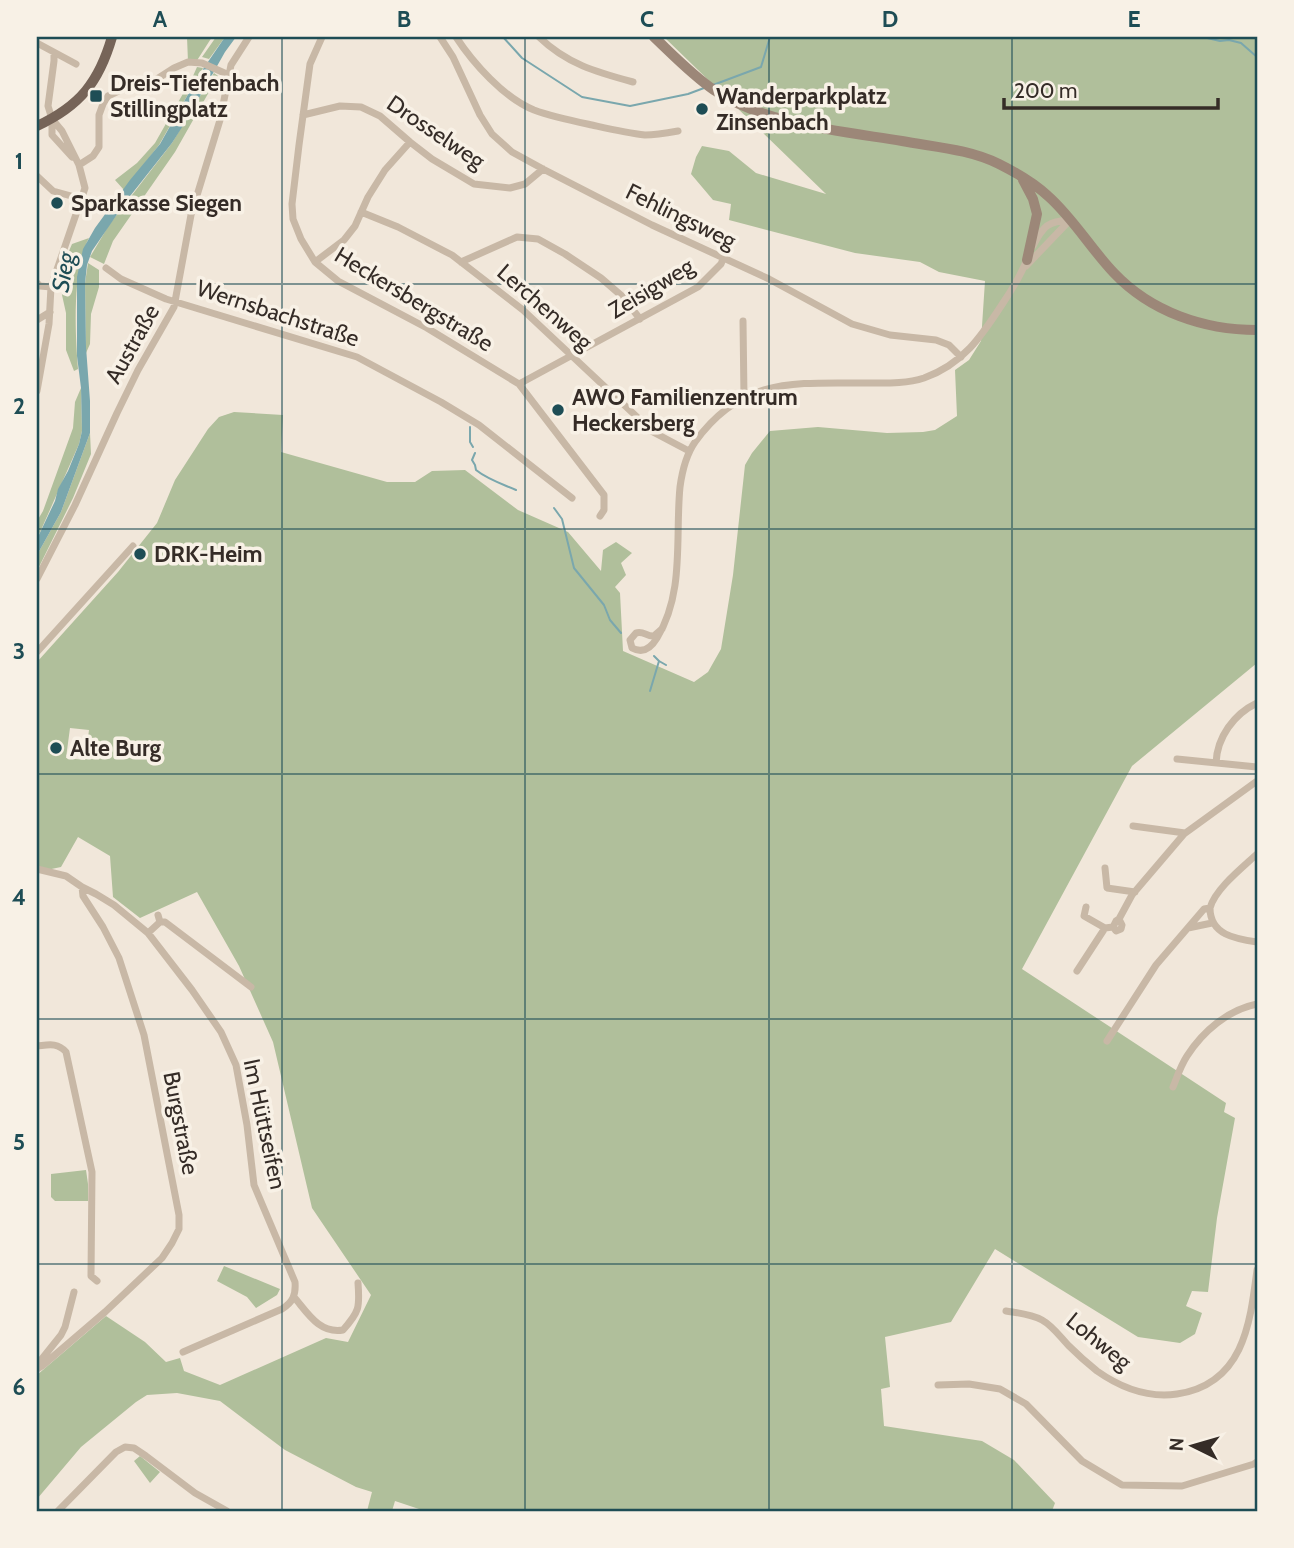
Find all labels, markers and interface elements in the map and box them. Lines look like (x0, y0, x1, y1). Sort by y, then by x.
text: A (153, 5, 168, 33)
text: B (397, 5, 411, 33)
text: C (640, 5, 654, 33)
text: D (882, 5, 898, 33)
text: E (1127, 5, 1141, 33)
scale bar (1004, 66, 1217, 110)
place label: Dreis-Tiefenbach Stillingplatz (110, 69, 280, 123)
text: 200 m (1014, 78, 1077, 103)
place label: Wanderparkplatz Zinsenbach (716, 82, 887, 136)
marker: Dreis-Tiefenbach Stillingplatz (88, 88, 104, 104)
street label: Drosselweg (382, 89, 491, 175)
marker: Wanderparkplatz Zinsenbach (694, 101, 710, 117)
text: 1 (15, 147, 23, 175)
street label: Fehlingsweg (621, 177, 741, 255)
place label: Sparkasse Siegen (71, 189, 242, 217)
marker: Sparkasse Siegen (49, 195, 65, 211)
street label: Heckersbergstraße (330, 241, 499, 357)
water label: Sieg (45, 249, 81, 294)
street label: Zeisigweg (603, 251, 699, 324)
street label: Lerchenweg (492, 258, 599, 356)
street label: Wernsbachstraße (193, 274, 363, 353)
street label: Austraße (99, 299, 165, 389)
place label: AWO Familienzentrum Heckersberg (572, 383, 798, 437)
text: 2 (13, 392, 25, 420)
marker: AWO Familienzentrum Heckersberg (550, 402, 566, 418)
place label: DRK-Heim (154, 540, 263, 568)
marker: DRK-Heim (132, 546, 148, 562)
text: 3 (13, 637, 25, 665)
place label: Alte Burg (70, 734, 161, 762)
marker: Alte Burg (48, 740, 64, 756)
text: 4 (12, 883, 26, 911)
street label: Im Hüttseifen (238, 1056, 292, 1192)
street label: Burgstraße (157, 1069, 205, 1177)
text: 5 (13, 1128, 25, 1156)
street label: Lohweg (1061, 1306, 1138, 1376)
text: 6 (13, 1373, 25, 1401)
north arrow (1158, 1412, 1228, 1482)
text: N (1165, 1437, 1189, 1452)

